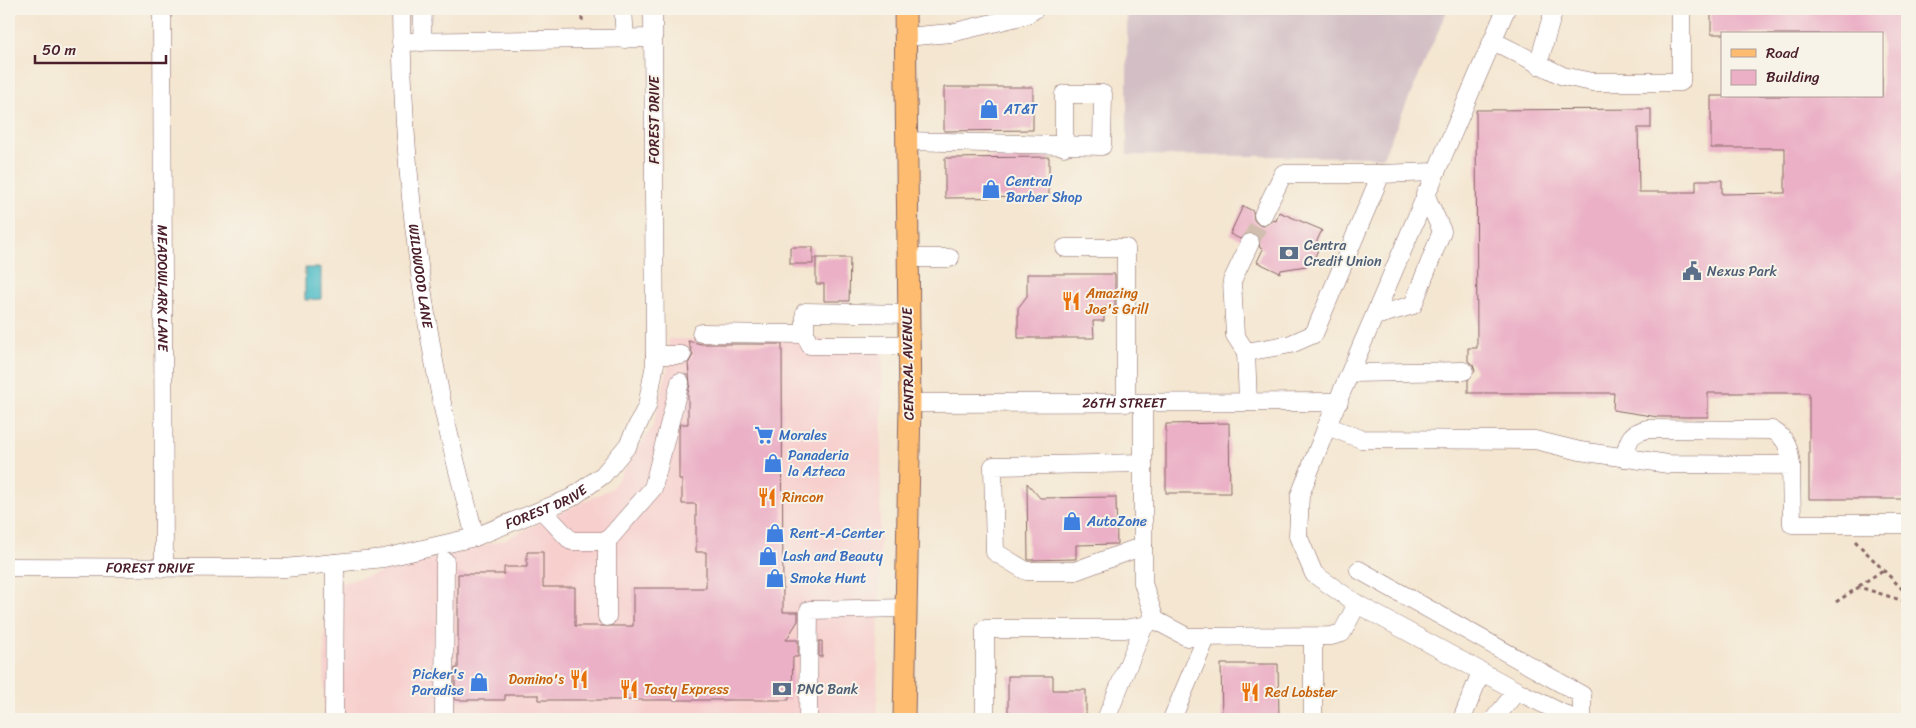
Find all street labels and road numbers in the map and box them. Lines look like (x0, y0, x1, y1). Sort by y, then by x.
street label: FOREST DRIVE (642, 75, 667, 164)
street label: WILDWOOD LANE (401, 222, 441, 331)
street label: MEADOWLARK LANE (150, 225, 176, 352)
street label: CENTRAL AVENUE (894, 306, 921, 421)
street label: 26TH STREET (1082, 390, 1167, 415)
street label: FOREST DRIVE (501, 477, 594, 536)
street label: FOREST DRIVE (106, 555, 195, 580)

